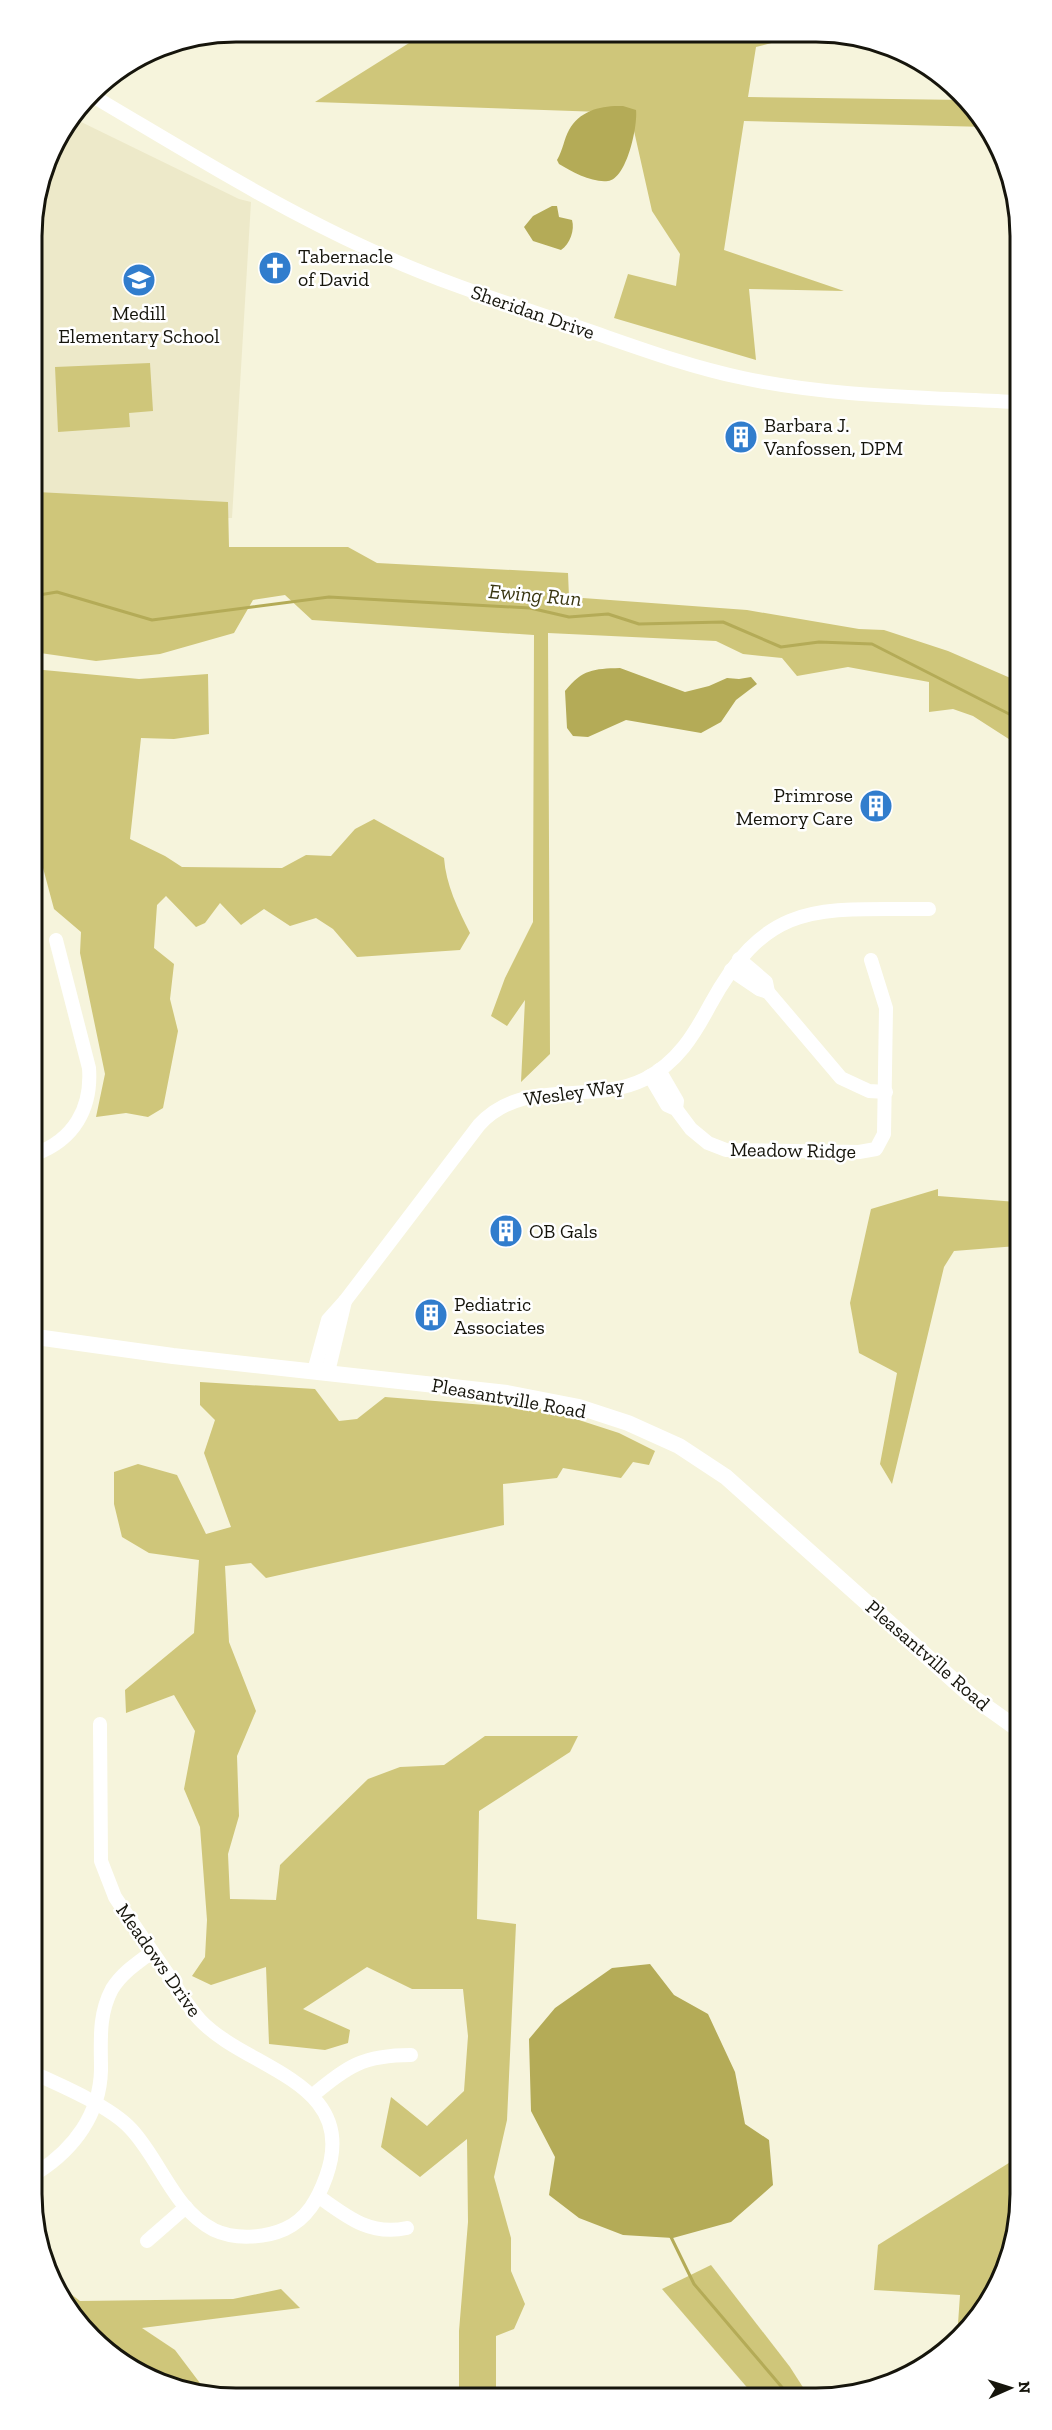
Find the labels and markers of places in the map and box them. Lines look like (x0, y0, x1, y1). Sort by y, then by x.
place label: Tabernacle of David (298, 244, 393, 291)
church icon: Tabernacle of David (257, 250, 293, 286)
school or university icon: Medill Elementary School (121, 262, 157, 298)
place label: Medill Elementary School (58, 301, 220, 348)
place label: Barbara J. Vanfossen, DPM (763, 413, 903, 460)
building icon: Barbara J. Vanfossen, DPM (723, 419, 759, 455)
place label: Primrose Memory Care (736, 783, 853, 830)
building icon: Primrose Memory Care (858, 788, 894, 824)
building icon: OB Gals (488, 1213, 524, 1249)
place label: OB Gals (529, 1219, 598, 1243)
place label: Pediatric Associates (454, 1292, 545, 1339)
building icon: Pediatric Associates (413, 1297, 449, 1333)

